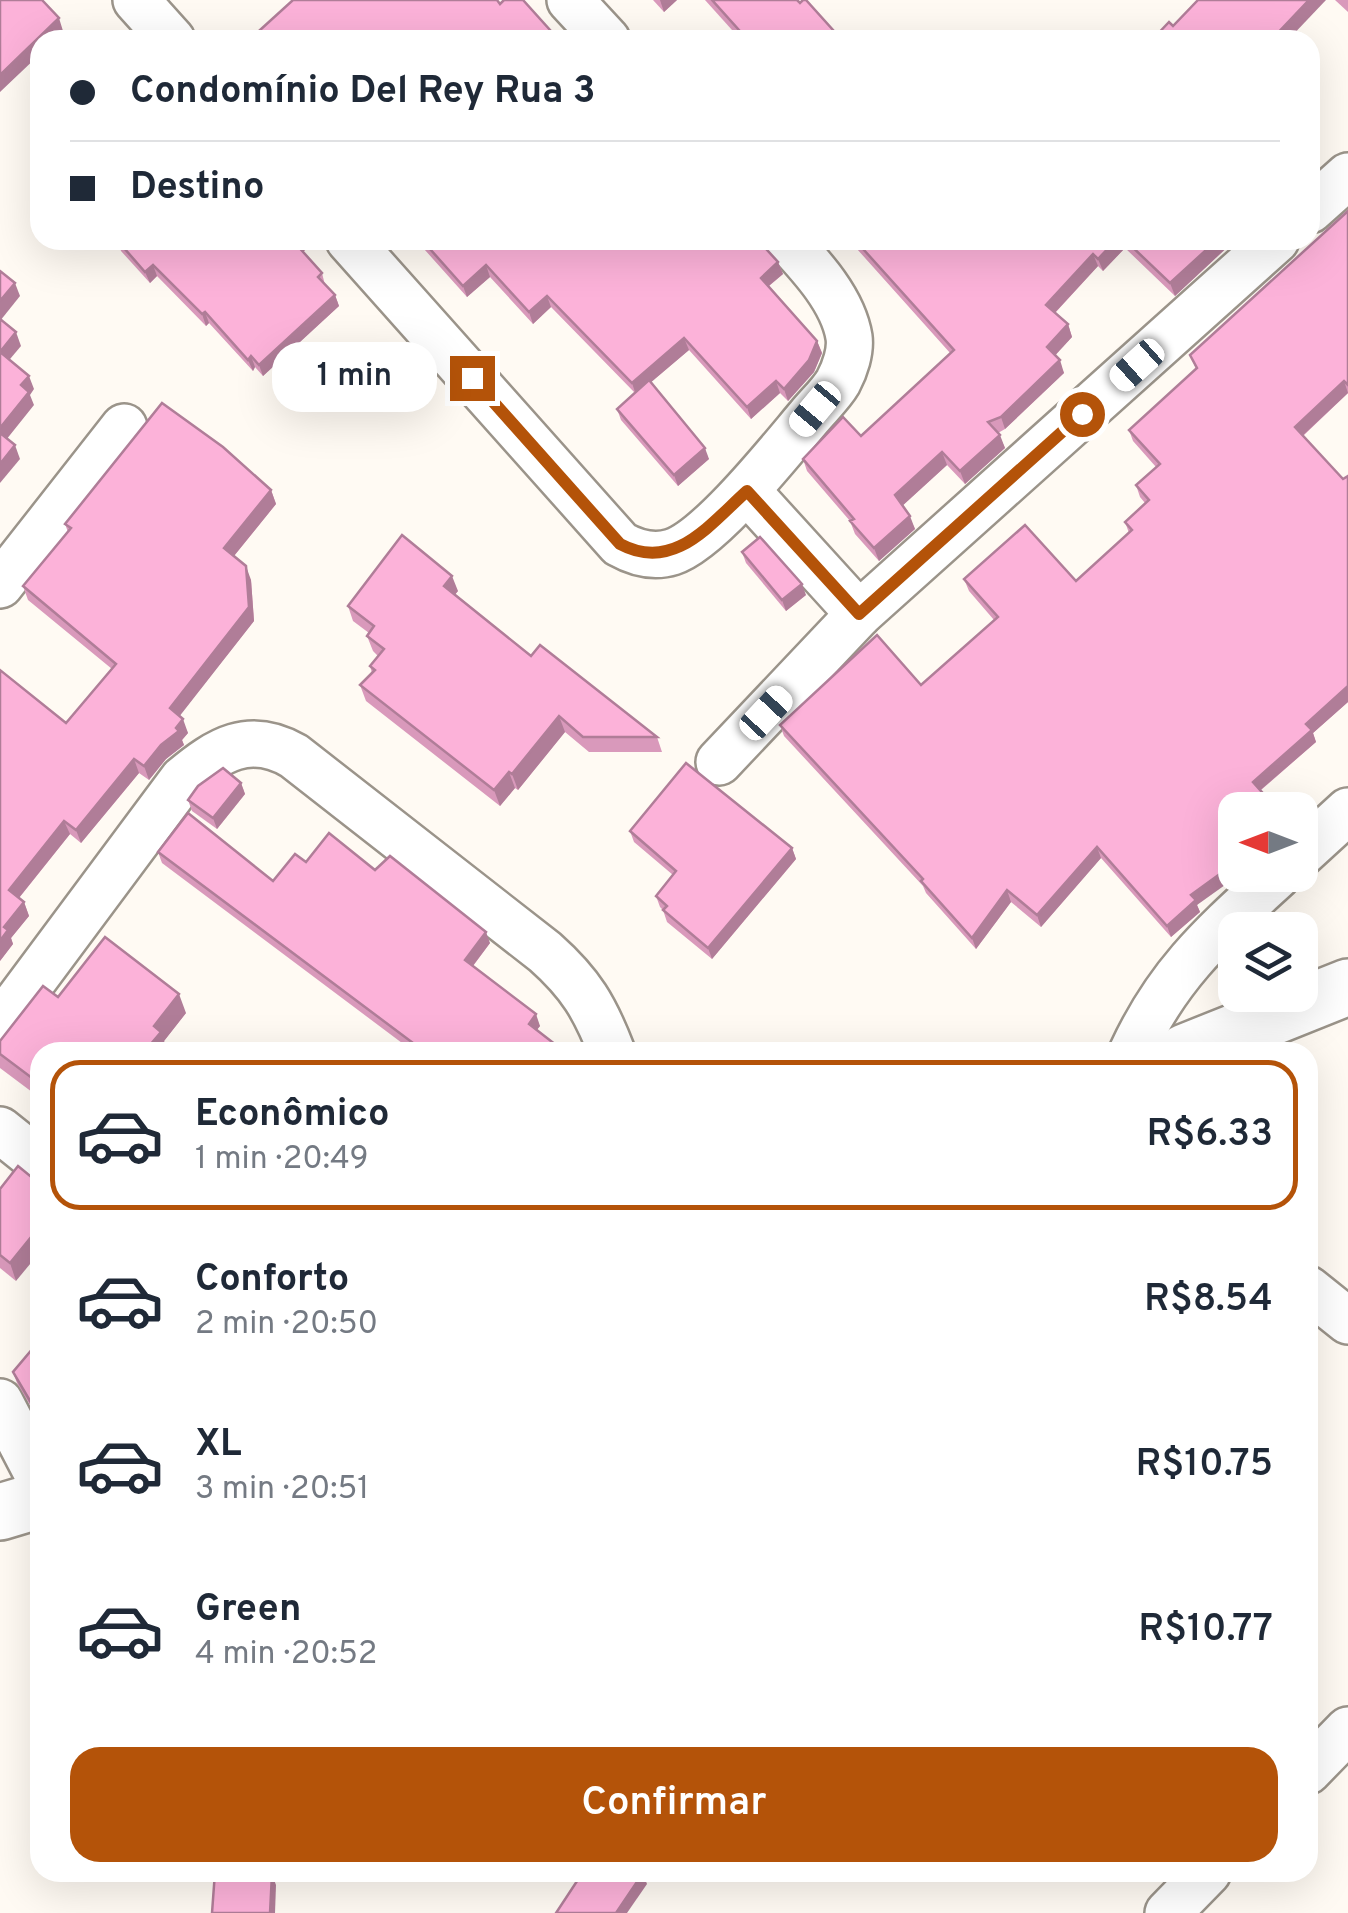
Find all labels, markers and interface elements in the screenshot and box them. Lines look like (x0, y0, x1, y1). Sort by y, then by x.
text: Condomínio Del Rey Rua 3 (130, 68, 596, 117)
text: Destino (130, 164, 265, 213)
car (1105, 334, 1169, 396)
callout: 1 min (272, 343, 437, 413)
route end (450, 356, 495, 401)
text: 1 min (317, 357, 392, 397)
car (784, 376, 846, 442)
route start (1060, 392, 1105, 437)
car (735, 681, 797, 745)
north arrow (1218, 792, 1318, 892)
map controls (1218, 792, 1318, 1012)
button: layers (1218, 912, 1318, 1012)
icon: car (75, 1090, 165, 1180)
text: Econômico (195, 1091, 390, 1140)
text: R$6.33 (1147, 1111, 1273, 1160)
text: 1 min · 20:49 (195, 1140, 369, 1180)
icon: car (75, 1255, 165, 1345)
text: Conforto (195, 1256, 349, 1305)
text: R$8.54 (1144, 1276, 1273, 1325)
text: 2 min · 20:50 (195, 1305, 378, 1345)
icon: car (75, 1420, 165, 1510)
text: XL (195, 1421, 242, 1470)
text: R$10.75 (1136, 1441, 1273, 1490)
text: 3 min · 20:51 (195, 1470, 369, 1510)
icon: car (75, 1585, 165, 1675)
text: Green (195, 1586, 301, 1635)
text: R$10.77 (1138, 1606, 1273, 1655)
text: 4 min · 20:52 (195, 1635, 377, 1675)
button: Confirmar (70, 1747, 1278, 1862)

